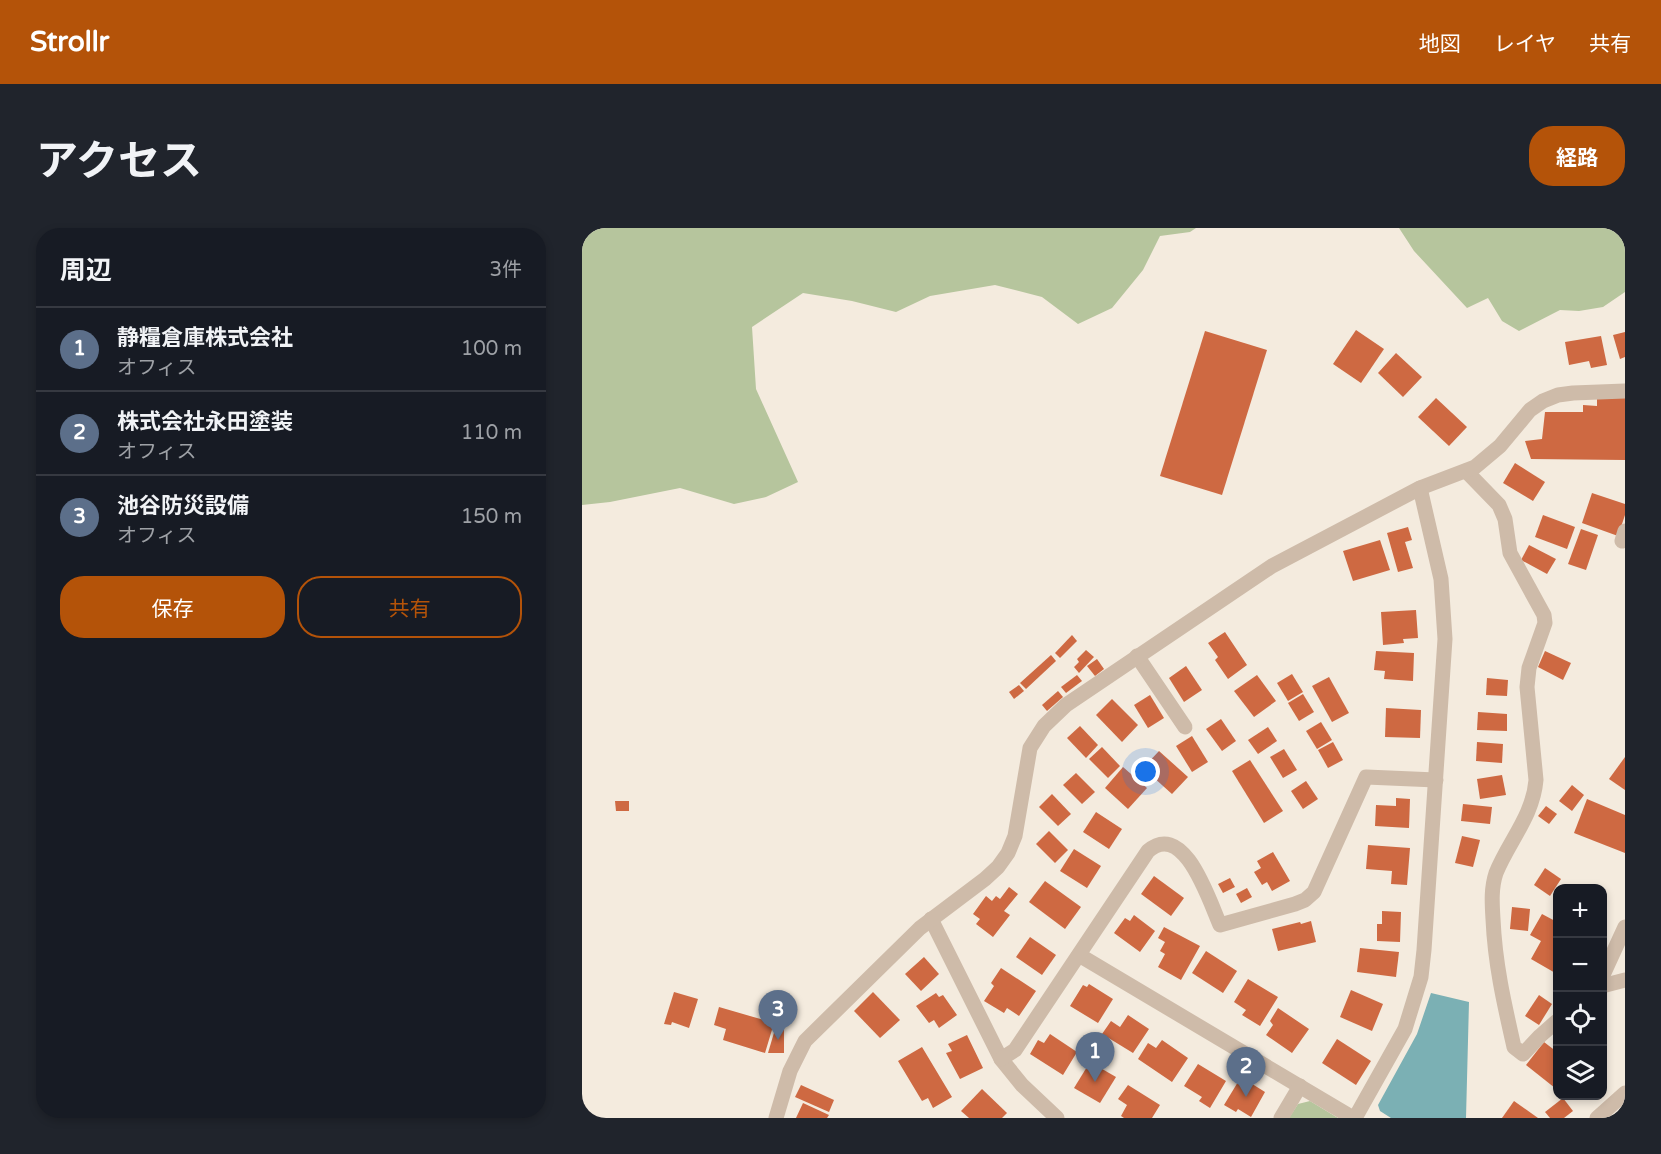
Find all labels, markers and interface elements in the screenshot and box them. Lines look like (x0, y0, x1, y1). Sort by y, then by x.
text: Strollr (30, 25, 109, 59)
text: 地図 (1419, 32, 1461, 57)
text: レイヤ (1494, 32, 1556, 57)
text: 共有 (1589, 32, 1631, 57)
button: 経路 (1529, 126, 1625, 186)
text: アクセス (36, 136, 202, 187)
text: 周辺 (60, 255, 112, 286)
text: 3件 (489, 258, 522, 282)
text: 静糧倉庫株式会社 (117, 325, 293, 351)
text: 1 (73, 337, 86, 361)
text: 100 m (461, 337, 522, 361)
text: オフィス (117, 356, 197, 380)
text: 株式会社永田塗装 (117, 409, 293, 435)
text: 2 (73, 421, 86, 445)
text: 110 m (461, 421, 522, 445)
text: オフィス (117, 440, 197, 464)
text: 池谷防災設備 (117, 493, 249, 519)
text: 3 (73, 505, 86, 529)
text: 150 m (461, 505, 522, 529)
text: オフィス (117, 524, 197, 548)
button: 保存 (60, 576, 285, 638)
button: 共有 (297, 576, 522, 638)
your location (1131, 757, 1160, 786)
map controls (1553, 884, 1607, 1100)
button: + (1553, 884, 1607, 938)
button: − (1553, 938, 1607, 992)
pin: 3 (758, 990, 798, 1040)
button: locate (1553, 992, 1607, 1046)
pin: 1 (1076, 1032, 1114, 1082)
button: layers (1553, 1046, 1607, 1100)
pin: 2 (1226, 1048, 1266, 1097)

